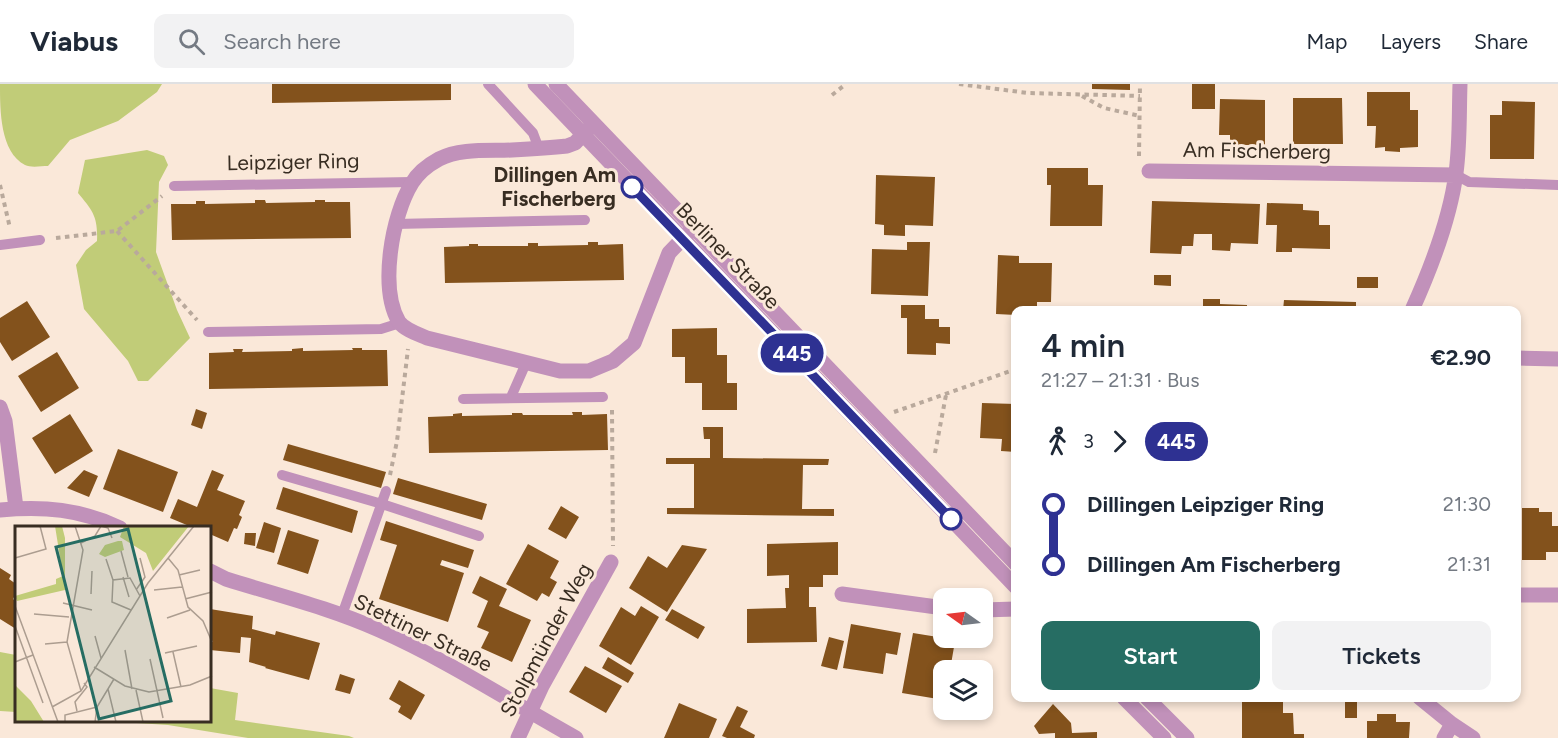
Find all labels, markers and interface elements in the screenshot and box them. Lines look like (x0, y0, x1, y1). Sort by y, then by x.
search box (154, 14, 574, 68)
text: Viabus (30, 24, 118, 58)
icon: search (175, 25, 208, 58)
text: Search here (223, 28, 341, 55)
text: Map (1307, 29, 1347, 54)
text: Layers (1380, 29, 1441, 54)
text: Share (1474, 29, 1528, 54)
street label: Am Fischerberg (1183, 137, 1331, 164)
street label: Leipziger Ring (226, 148, 360, 175)
place label: Dillingen Am Fischerberg (494, 162, 616, 211)
marker: Dillingen Am Fischerberg (621, 176, 643, 198)
street label: Berliner Straße (671, 197, 785, 314)
text: 4 min (1041, 326, 1125, 365)
line badge: 445 (758, 334, 826, 372)
text: 445 (773, 341, 811, 366)
text: €2.90 (1430, 344, 1491, 371)
text: 21:27 – 21:31 · Bus (1041, 368, 1200, 392)
icon: walk (1041, 425, 1074, 458)
icon: forward (1103, 425, 1136, 458)
text: 3 (1083, 429, 1094, 453)
text: 445 (1157, 429, 1196, 454)
text: Dillingen Leipziger Ring (1087, 491, 1324, 518)
text: 21:30 (1443, 492, 1491, 516)
unlabelled marker (940, 508, 962, 530)
inset map (15, 526, 212, 723)
text: Dillingen Am Fischerberg (1087, 551, 1341, 578)
text: 21:31 (1447, 552, 1491, 576)
street label: Stolpmünder Weg (495, 559, 597, 721)
street label: Stettiner Straße (350, 588, 496, 677)
north arrow (933, 588, 993, 648)
map controls (933, 588, 993, 720)
button: Start (1041, 621, 1260, 690)
button: Tickets (1272, 621, 1491, 690)
button: layers (933, 660, 993, 720)

